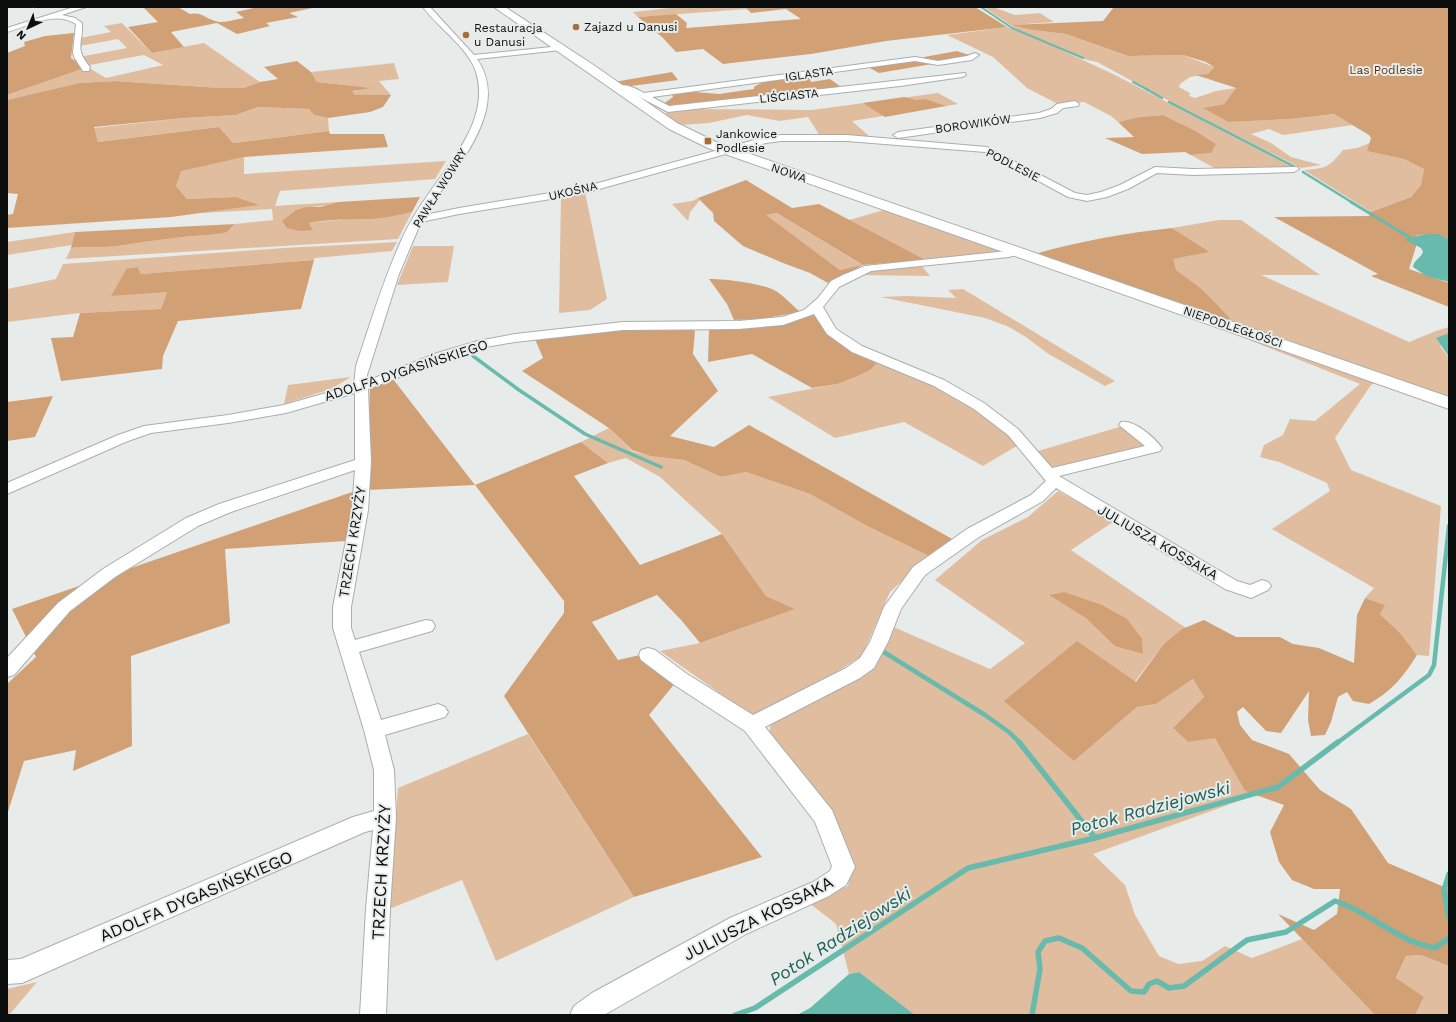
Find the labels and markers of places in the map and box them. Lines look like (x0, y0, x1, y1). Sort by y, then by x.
place label: Zajazd u Danusi (584, 20, 678, 34)
place label: Restauracja u Danusi (474, 21, 543, 49)
marker: Zajazd u Danusi (571, 22, 581, 32)
marker: Restauracja u Danusi (461, 30, 471, 40)
place label: Jankowice Podlesie (716, 127, 777, 155)
marker: Jankowice Podlesie (703, 136, 713, 146)

